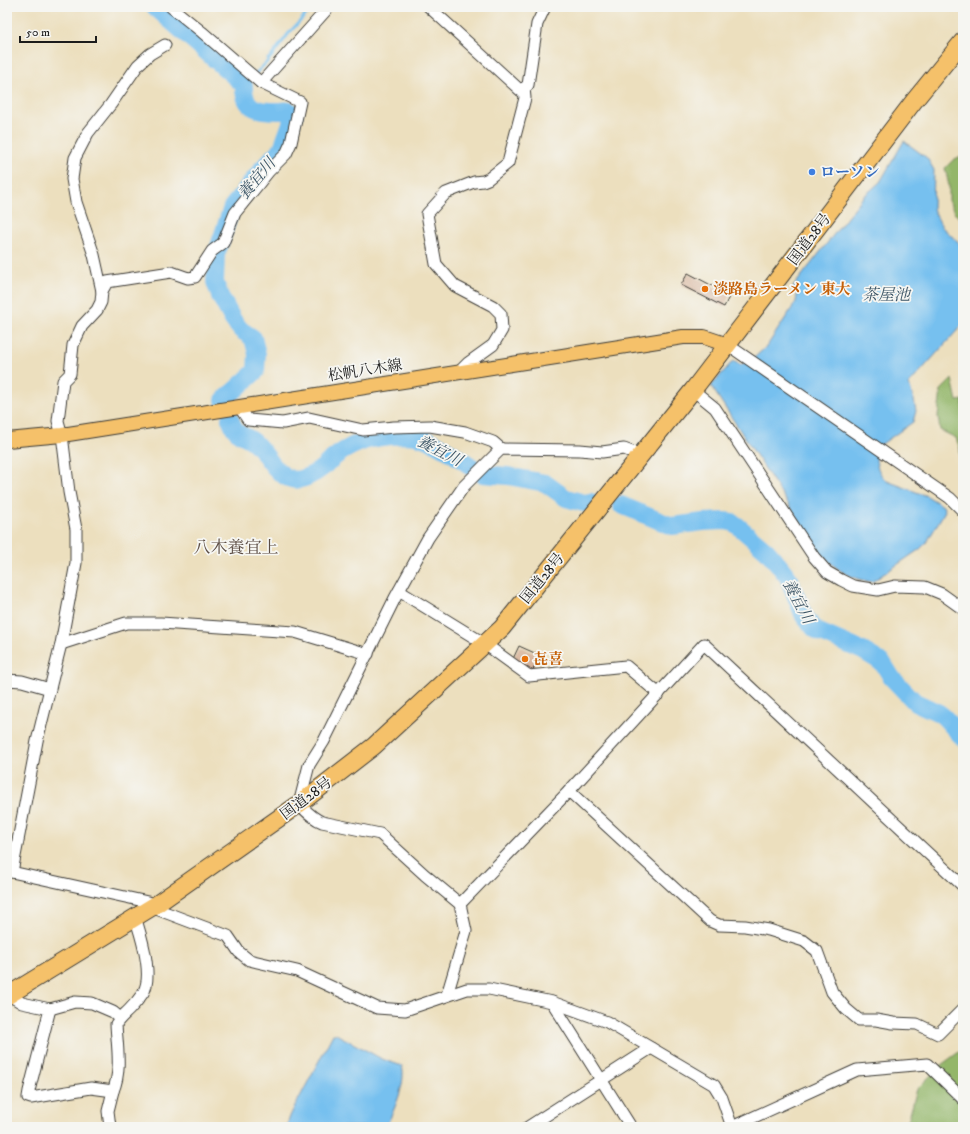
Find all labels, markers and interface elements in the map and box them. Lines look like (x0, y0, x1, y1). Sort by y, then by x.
scale bar (20, 18, 96, 44)
text: 50 m (26, 25, 50, 40)
water label: 養宜川 (234, 152, 281, 203)
place label: ローソン (820, 163, 879, 182)
marker: ローソン (807, 167, 817, 177)
street label: 国道28号 (784, 210, 835, 269)
place label: 淡路島ラーメン 東大 (713, 280, 850, 299)
marker: 淡路島ラーメン 東大 (700, 284, 710, 294)
water label: 茶屋池 (862, 285, 912, 305)
street label: 松帆八木線 (327, 355, 404, 386)
water label: 養宜川 (414, 431, 467, 472)
district label: 八木養宜上 (194, 537, 279, 559)
street label: 国道28号 (516, 549, 569, 608)
water label: 養宜川 (778, 576, 819, 629)
place label: 㐂喜 (533, 650, 563, 669)
marker: 㐂喜 (520, 654, 530, 664)
street label: 国道28号 (277, 773, 336, 824)

